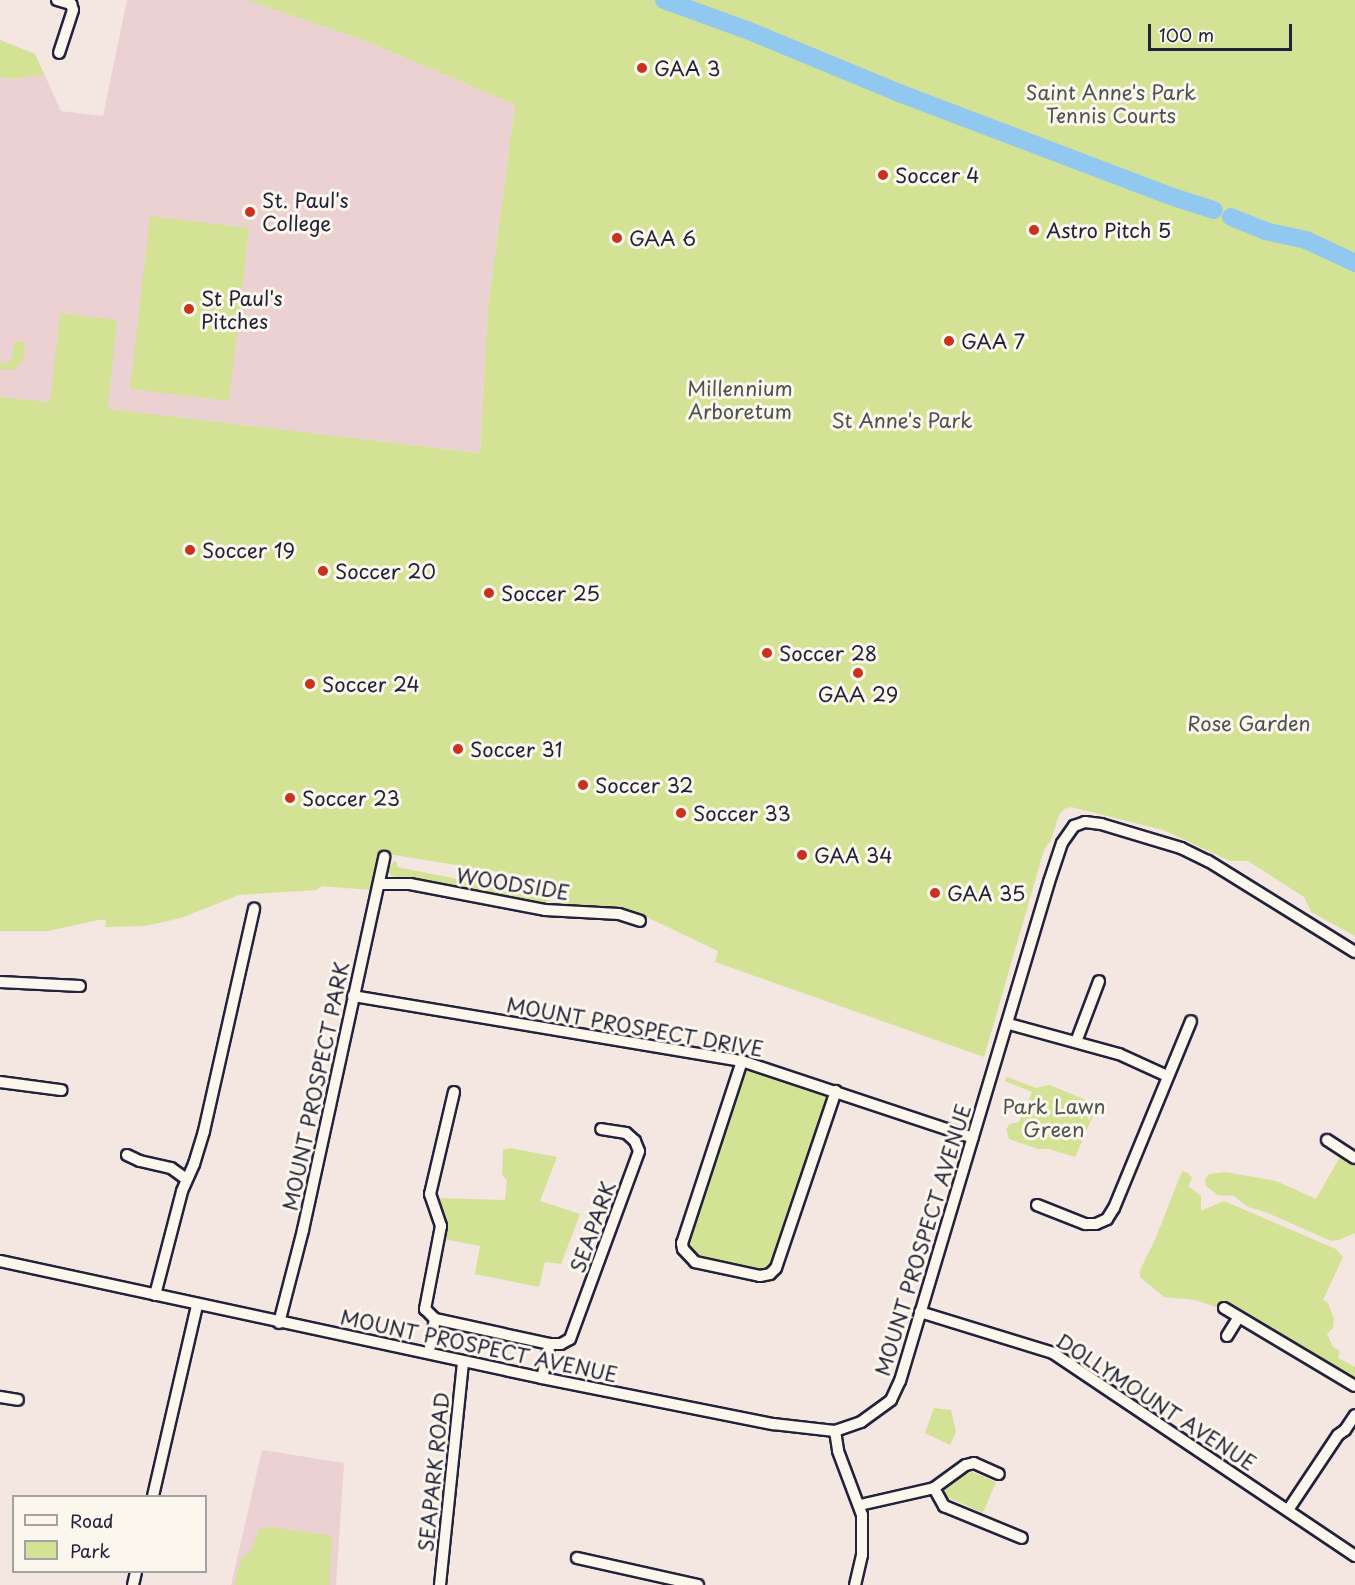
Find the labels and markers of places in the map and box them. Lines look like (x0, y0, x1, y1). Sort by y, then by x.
place label: GAA 3 (654, 56, 720, 80)
marker: GAA 3 (635, 61, 649, 75)
place label: Soccer 4 (895, 163, 979, 187)
marker: Soccer 4 (876, 168, 890, 182)
place label: St. Paul's College (262, 189, 348, 236)
marker: St. Paul's College (243, 205, 257, 219)
place label: Astro Pitch 5 (1046, 218, 1172, 242)
marker: Astro Pitch 5 (1027, 223, 1041, 237)
place label: GAA 6 (629, 226, 695, 250)
marker: GAA 6 (610, 231, 624, 245)
place label: St Paul's Pitches (201, 286, 282, 333)
marker: St Paul's Pitches (182, 302, 196, 316)
place label: GAA 7 (961, 329, 1025, 353)
marker: GAA 7 (942, 334, 956, 348)
place label: Soccer 19 (202, 538, 294, 562)
marker: Soccer 19 (183, 543, 197, 557)
place label: Soccer 20 (335, 559, 435, 583)
marker: Soccer 20 (316, 564, 330, 578)
place label: Soccer 25 (501, 581, 599, 605)
marker: Soccer 25 (482, 586, 496, 600)
place label: Soccer 28 (779, 641, 877, 665)
marker: Soccer 28 (760, 646, 774, 660)
marker: GAA 29 (851, 666, 865, 680)
place label: Soccer 24 (322, 672, 420, 696)
marker: Soccer 24 (303, 677, 317, 691)
place label: GAA 29 (819, 682, 897, 706)
place label: Soccer 31 (470, 737, 562, 761)
marker: Soccer 31 (451, 742, 465, 756)
place label: Soccer 32 (595, 773, 693, 797)
marker: Soccer 32 (576, 778, 590, 792)
place label: Soccer 23 (302, 786, 400, 810)
marker: Soccer 23 (283, 791, 297, 805)
place label: Soccer 33 (693, 801, 790, 825)
marker: Soccer 33 (674, 806, 688, 820)
place label: GAA 34 (814, 843, 893, 867)
marker: GAA 34 (795, 848, 809, 862)
place label: GAA 35 (947, 881, 1025, 905)
marker: GAA 35 (928, 886, 942, 900)

